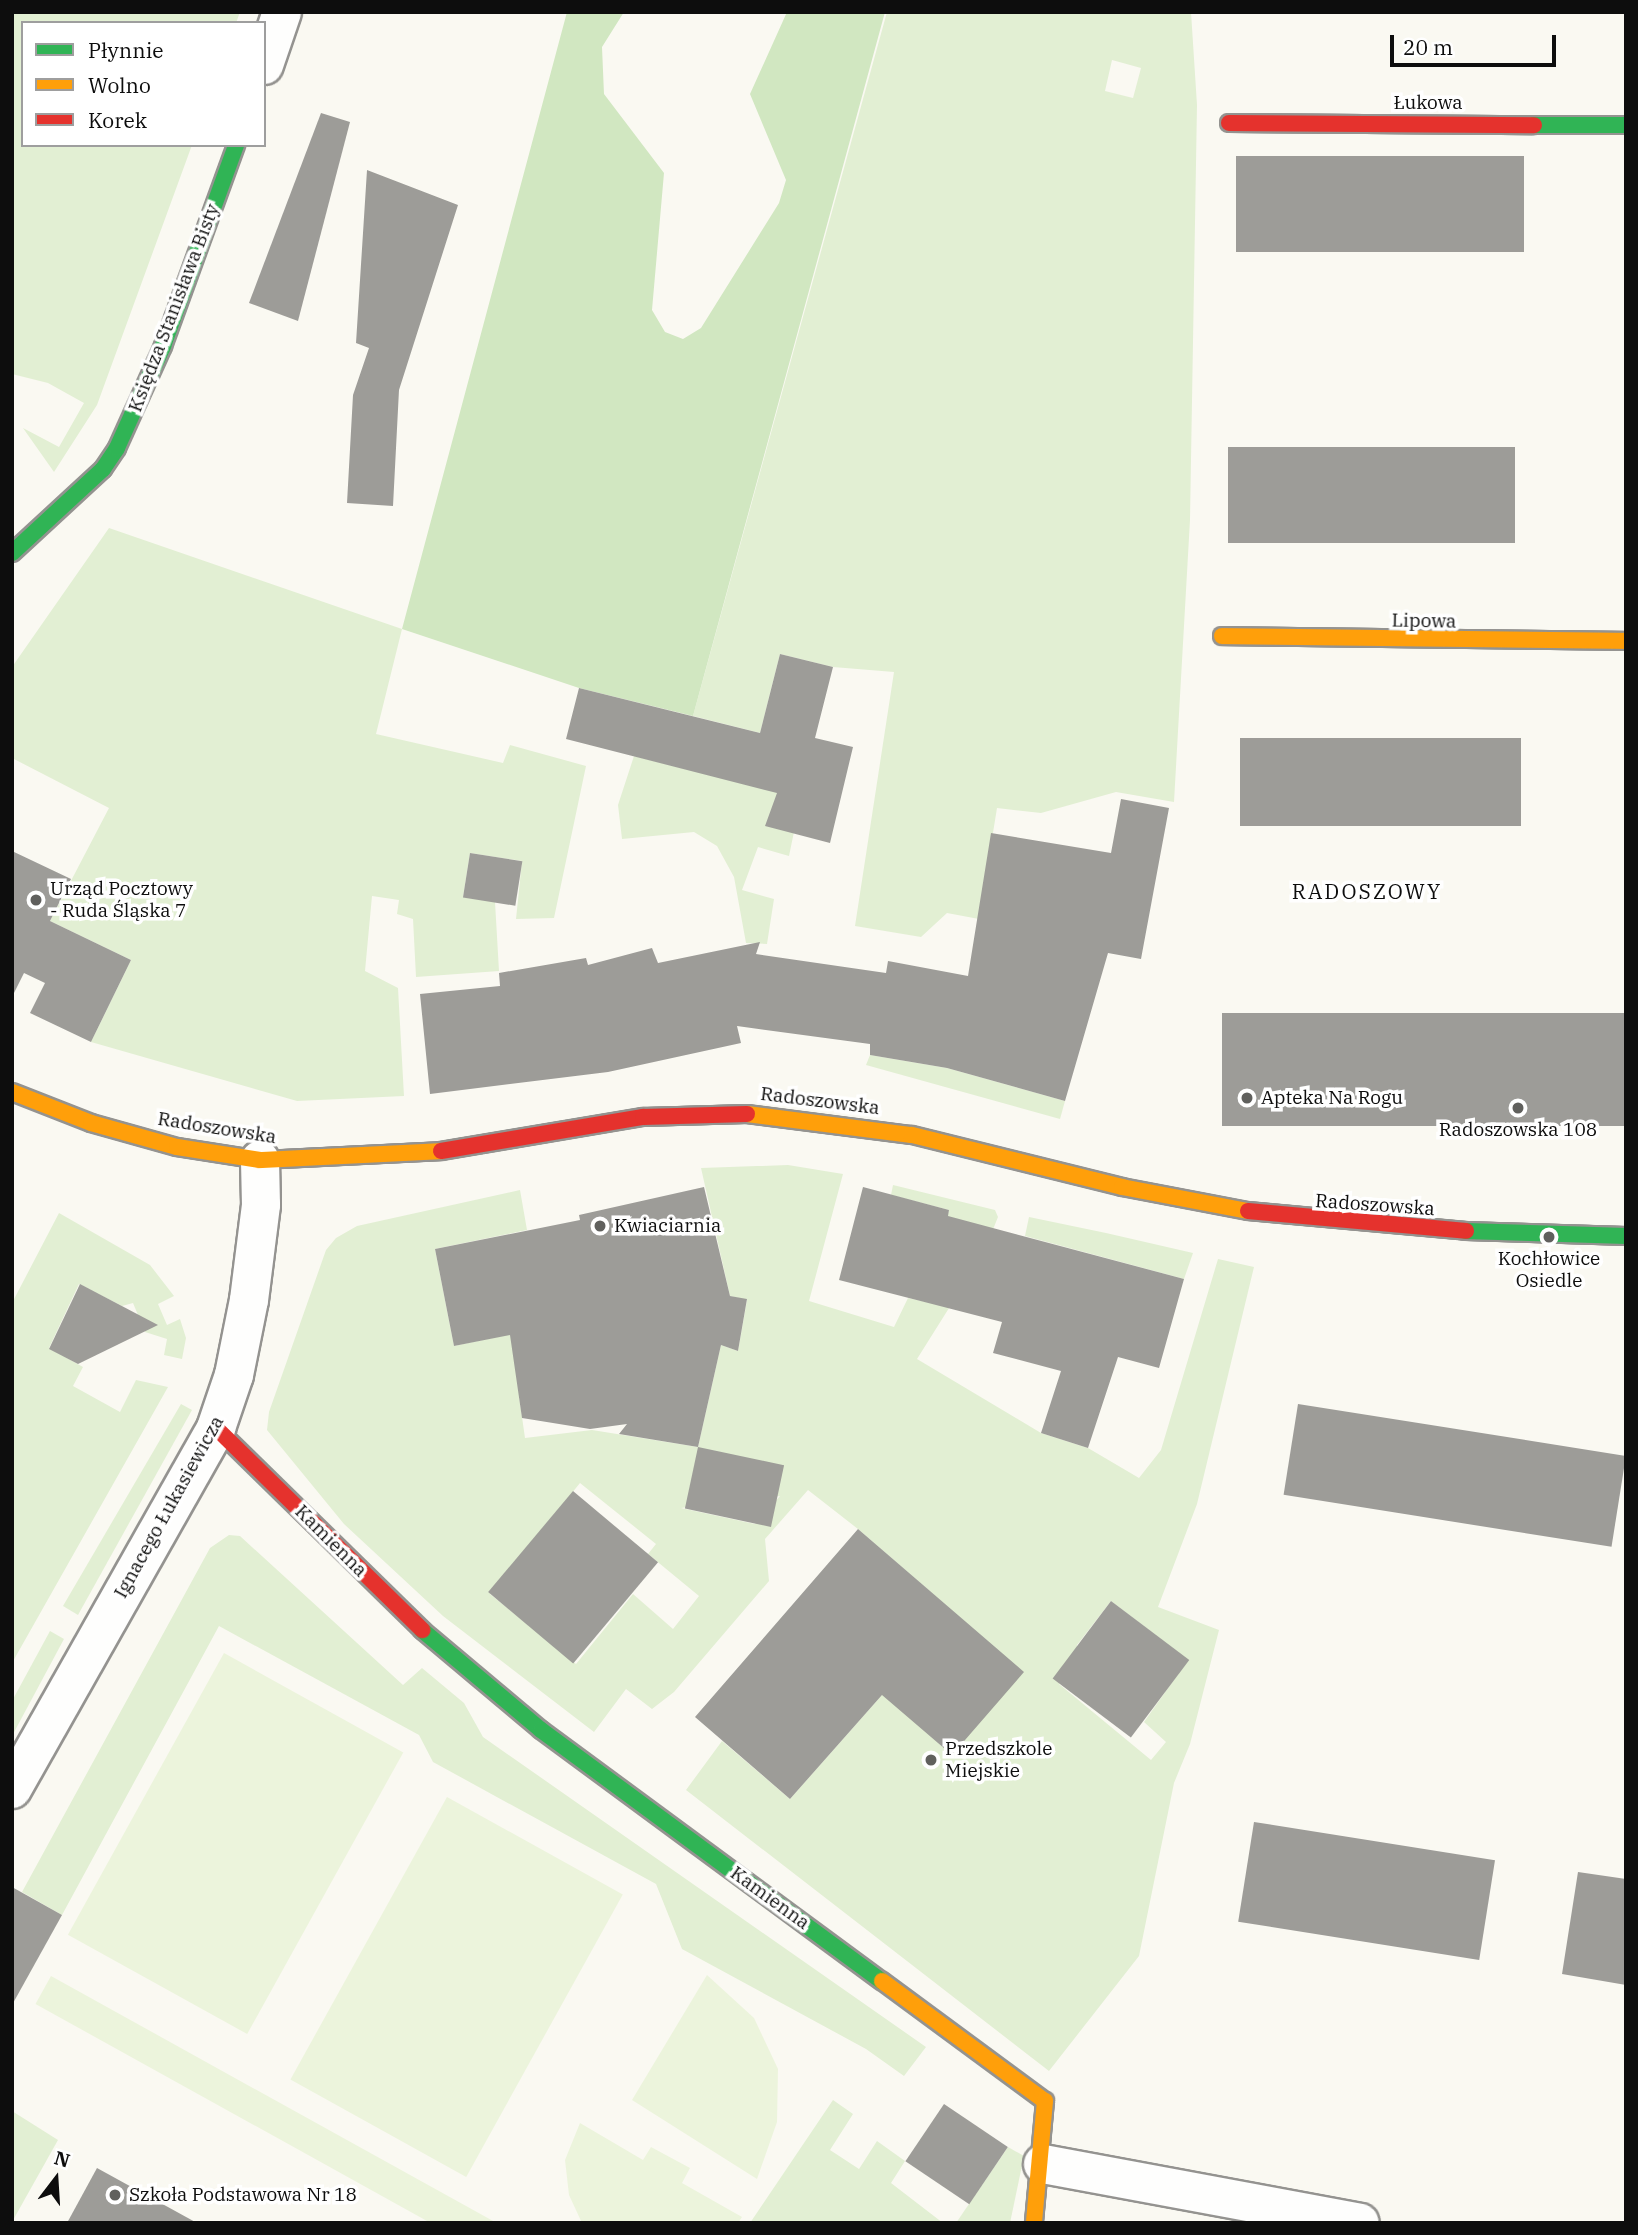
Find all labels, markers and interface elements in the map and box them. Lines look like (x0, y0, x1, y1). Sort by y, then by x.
legend (21, 21, 266, 147)
scale bar (1393, 21, 1559, 65)
text: 20 m (1403, 33, 1453, 61)
text: Płynnie (88, 36, 164, 64)
text: Wolno (88, 71, 151, 99)
street label: Łukowa (1393, 92, 1463, 114)
text: Korek (88, 106, 147, 134)
street label: Księdza Stanisława Bisty (124, 201, 224, 415)
street label: Lipowa (1391, 609, 1457, 633)
place label: Urząd Pocztowy - Ruda Śląska 7 (50, 878, 193, 922)
district label: RADOSZOWY (1293, 878, 1441, 904)
marker: Urząd Pocztowy - Ruda Śląska 7 (28, 892, 44, 908)
street label: Radoszowska (759, 1082, 881, 1120)
place label: Apteka Na Rogu (1261, 1087, 1403, 1109)
marker: Apteka Na Rogu (1239, 1090, 1255, 1106)
marker: Radoszowska 108 (1510, 1100, 1526, 1116)
street label: Radoszowska (156, 1107, 278, 1149)
place label: Radoszowska 108 (1439, 1119, 1597, 1141)
street label: Radoszowska (1314, 1189, 1436, 1221)
place label: Kwiaciarnia (614, 1215, 721, 1237)
marker: Kwiaciarnia (592, 1218, 608, 1234)
marker: Kochłowice Osiedle (1541, 1229, 1557, 1245)
place label: Kochłowice Osiedle (1498, 1248, 1600, 1292)
street label: Ignacego Łukasiewicza (109, 1412, 229, 1602)
street label: Kamienna (290, 1500, 372, 1582)
place label: Przedszkole Miejskie (945, 1738, 1052, 1782)
marker: Przedszkole Miejskie (923, 1752, 939, 1768)
street label: Kamienna (726, 1862, 814, 1934)
north arrow (21, 2144, 91, 2214)
text: N (51, 2145, 73, 2173)
place label: Szkoła Podstawowa Nr 18 (129, 2184, 357, 2206)
marker: Szkoła Podstawowa Nr 18 (107, 2187, 123, 2203)

